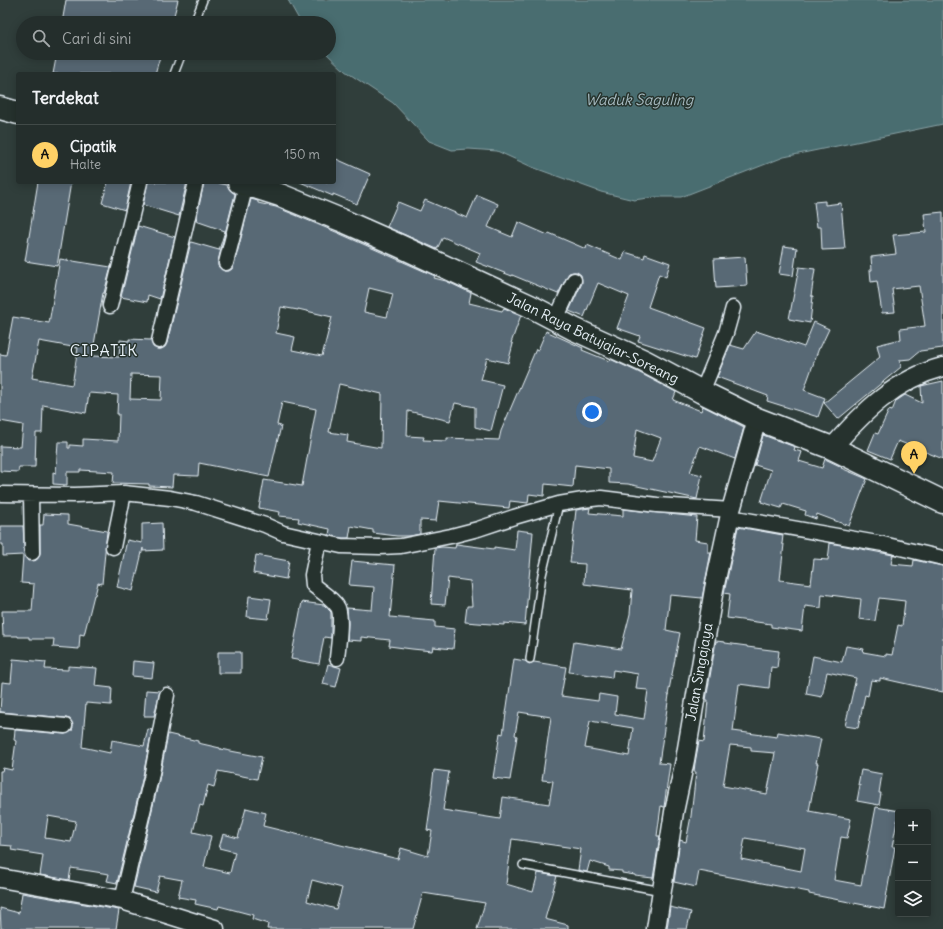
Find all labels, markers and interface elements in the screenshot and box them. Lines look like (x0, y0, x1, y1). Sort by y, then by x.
search box (16, 16, 336, 60)
icon: search (30, 27, 52, 49)
text: Cari di sini (62, 29, 131, 48)
text: Terdekat (32, 87, 99, 109)
water label: Waduk Saguling (585, 90, 695, 109)
text: Cipatik (70, 137, 116, 156)
text: A (41, 146, 49, 163)
text: 150 m (284, 146, 320, 163)
text: Halte (70, 156, 101, 173)
street label: Jalan Raya Batujajar-Soreang (504, 289, 682, 387)
district label: CIPATIK (70, 340, 138, 360)
your location (582, 402, 602, 422)
pin: A (901, 441, 927, 474)
street label: Jalan Singajaya (681, 621, 717, 723)
map controls (895, 809, 931, 917)
button: + (895, 809, 931, 845)
button: − (895, 845, 931, 881)
button: layers (895, 881, 931, 917)

